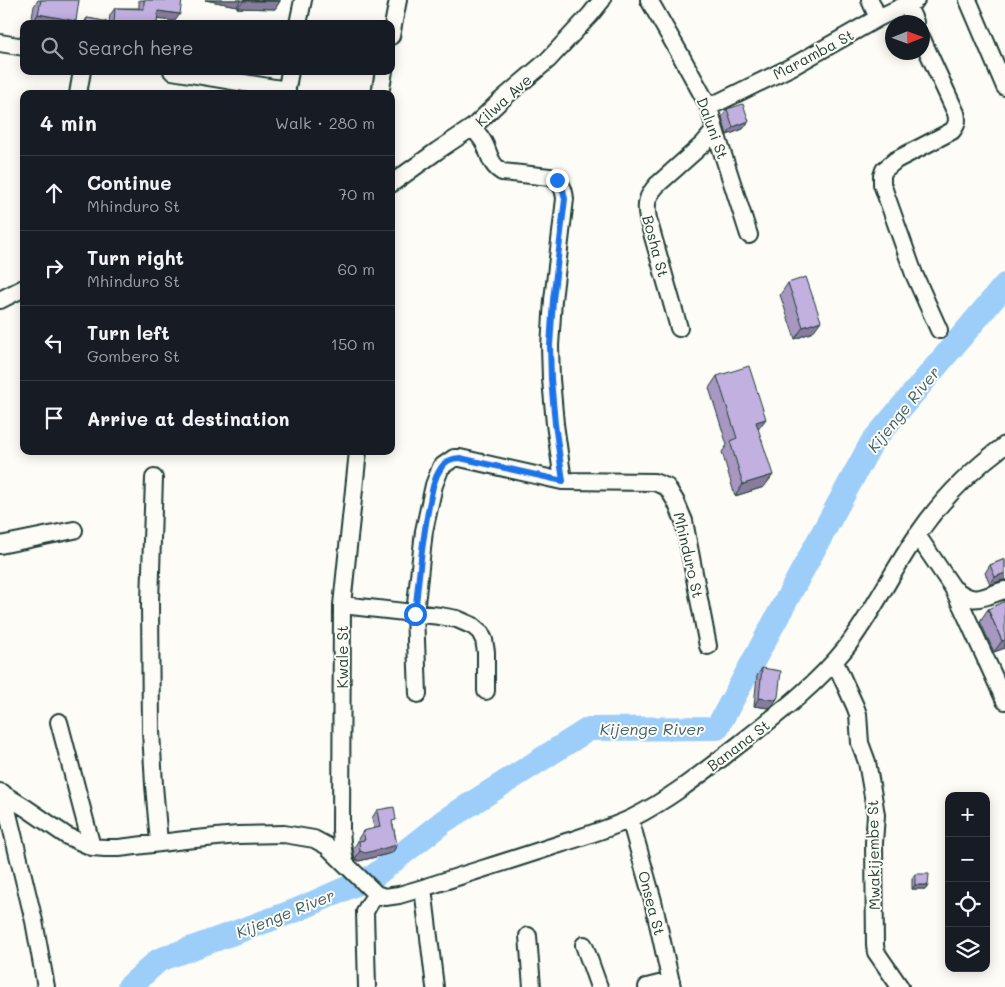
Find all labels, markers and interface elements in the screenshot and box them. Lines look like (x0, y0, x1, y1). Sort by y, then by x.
north arrow (885, 15, 930, 60)
search box (20, 20, 395, 75)
street label: Maramba St (769, 24, 857, 84)
icon: search (38, 34, 66, 62)
text: Search here (78, 35, 194, 60)
street label: Kilwa Ave (471, 69, 535, 131)
street label: Daluni St (693, 94, 733, 162)
text: 4 min (40, 109, 97, 136)
text: Walk · 280 m (275, 112, 375, 133)
route end (546, 169, 569, 192)
text: Continue (87, 170, 172, 195)
icon: ahead (40, 179, 68, 207)
text: 70 m (338, 183, 375, 204)
text: Mhinduro St (87, 195, 180, 216)
street label: Bosha St (638, 213, 674, 279)
text: Turn right (87, 245, 184, 270)
icon: right (40, 254, 68, 282)
text: 60 m (338, 258, 375, 279)
text: Mhinduro St (87, 270, 180, 291)
text: Turn left (87, 320, 170, 345)
icon: left (40, 329, 68, 357)
text: 150 m (331, 333, 375, 354)
text: Gombero St (87, 345, 180, 366)
water label: Kijenge River (862, 362, 944, 456)
icon: arrive (40, 404, 68, 432)
text: Arrive at destination (87, 406, 290, 431)
street label: Mhinduro St (669, 510, 709, 600)
route start (404, 603, 427, 626)
street label: Kwale St (332, 626, 352, 689)
street label: Banana St (703, 715, 773, 775)
water label: Kijenge River (600, 718, 704, 739)
map controls (945, 792, 990, 972)
button: + (945, 792, 990, 837)
street label: Mwakijembe St (862, 800, 884, 910)
button: − (945, 837, 990, 882)
street label: Onsea St (634, 869, 670, 937)
button: locate (945, 882, 990, 927)
water label: Kijenge River (233, 884, 337, 942)
button: layers (945, 927, 990, 972)

